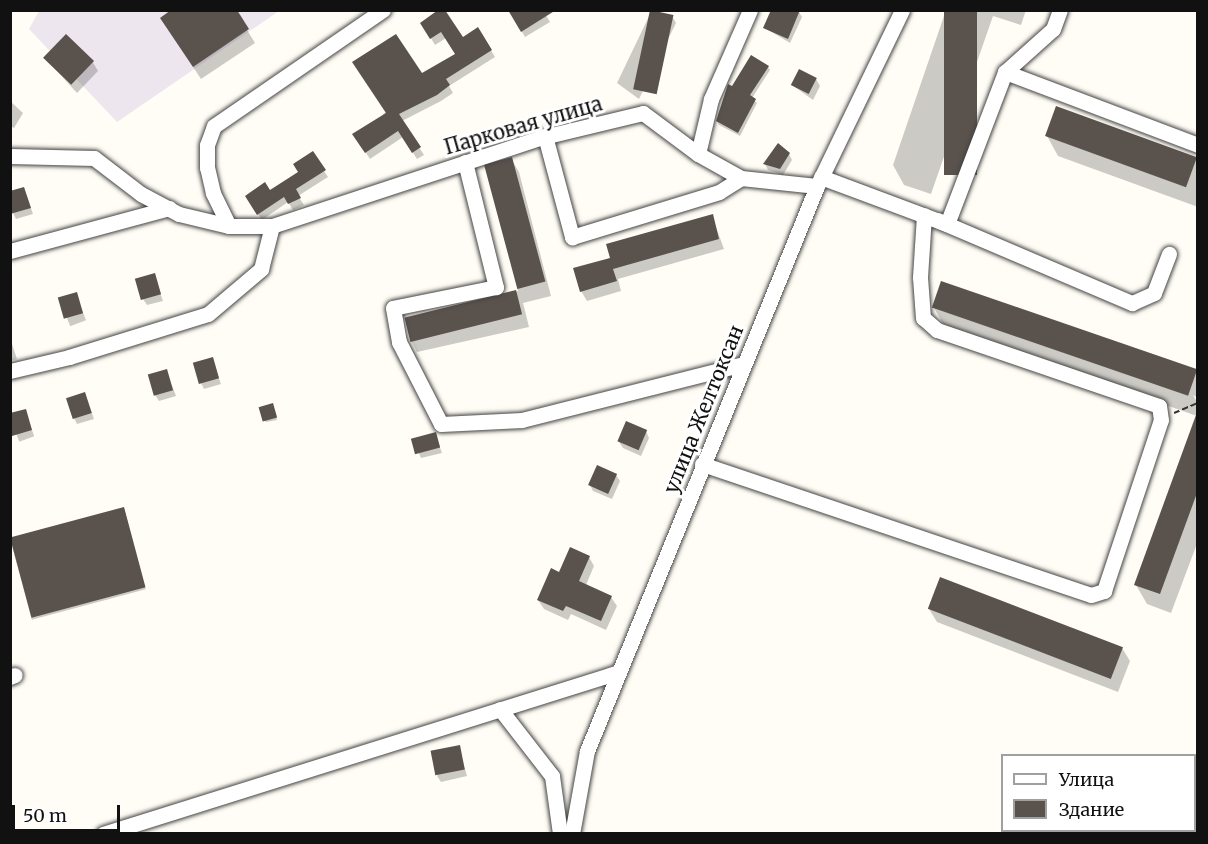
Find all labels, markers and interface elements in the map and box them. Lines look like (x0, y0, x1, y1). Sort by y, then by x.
street label: Парковая улица (441, 91, 605, 159)
street label: улица Желтоксан (658, 321, 748, 497)
legend (1001, 754, 1196, 832)
text: Улица (1059, 768, 1114, 791)
scale bar (15, 793, 123, 831)
text: Здание (1059, 798, 1124, 821)
text: 50 m (23, 804, 67, 827)

